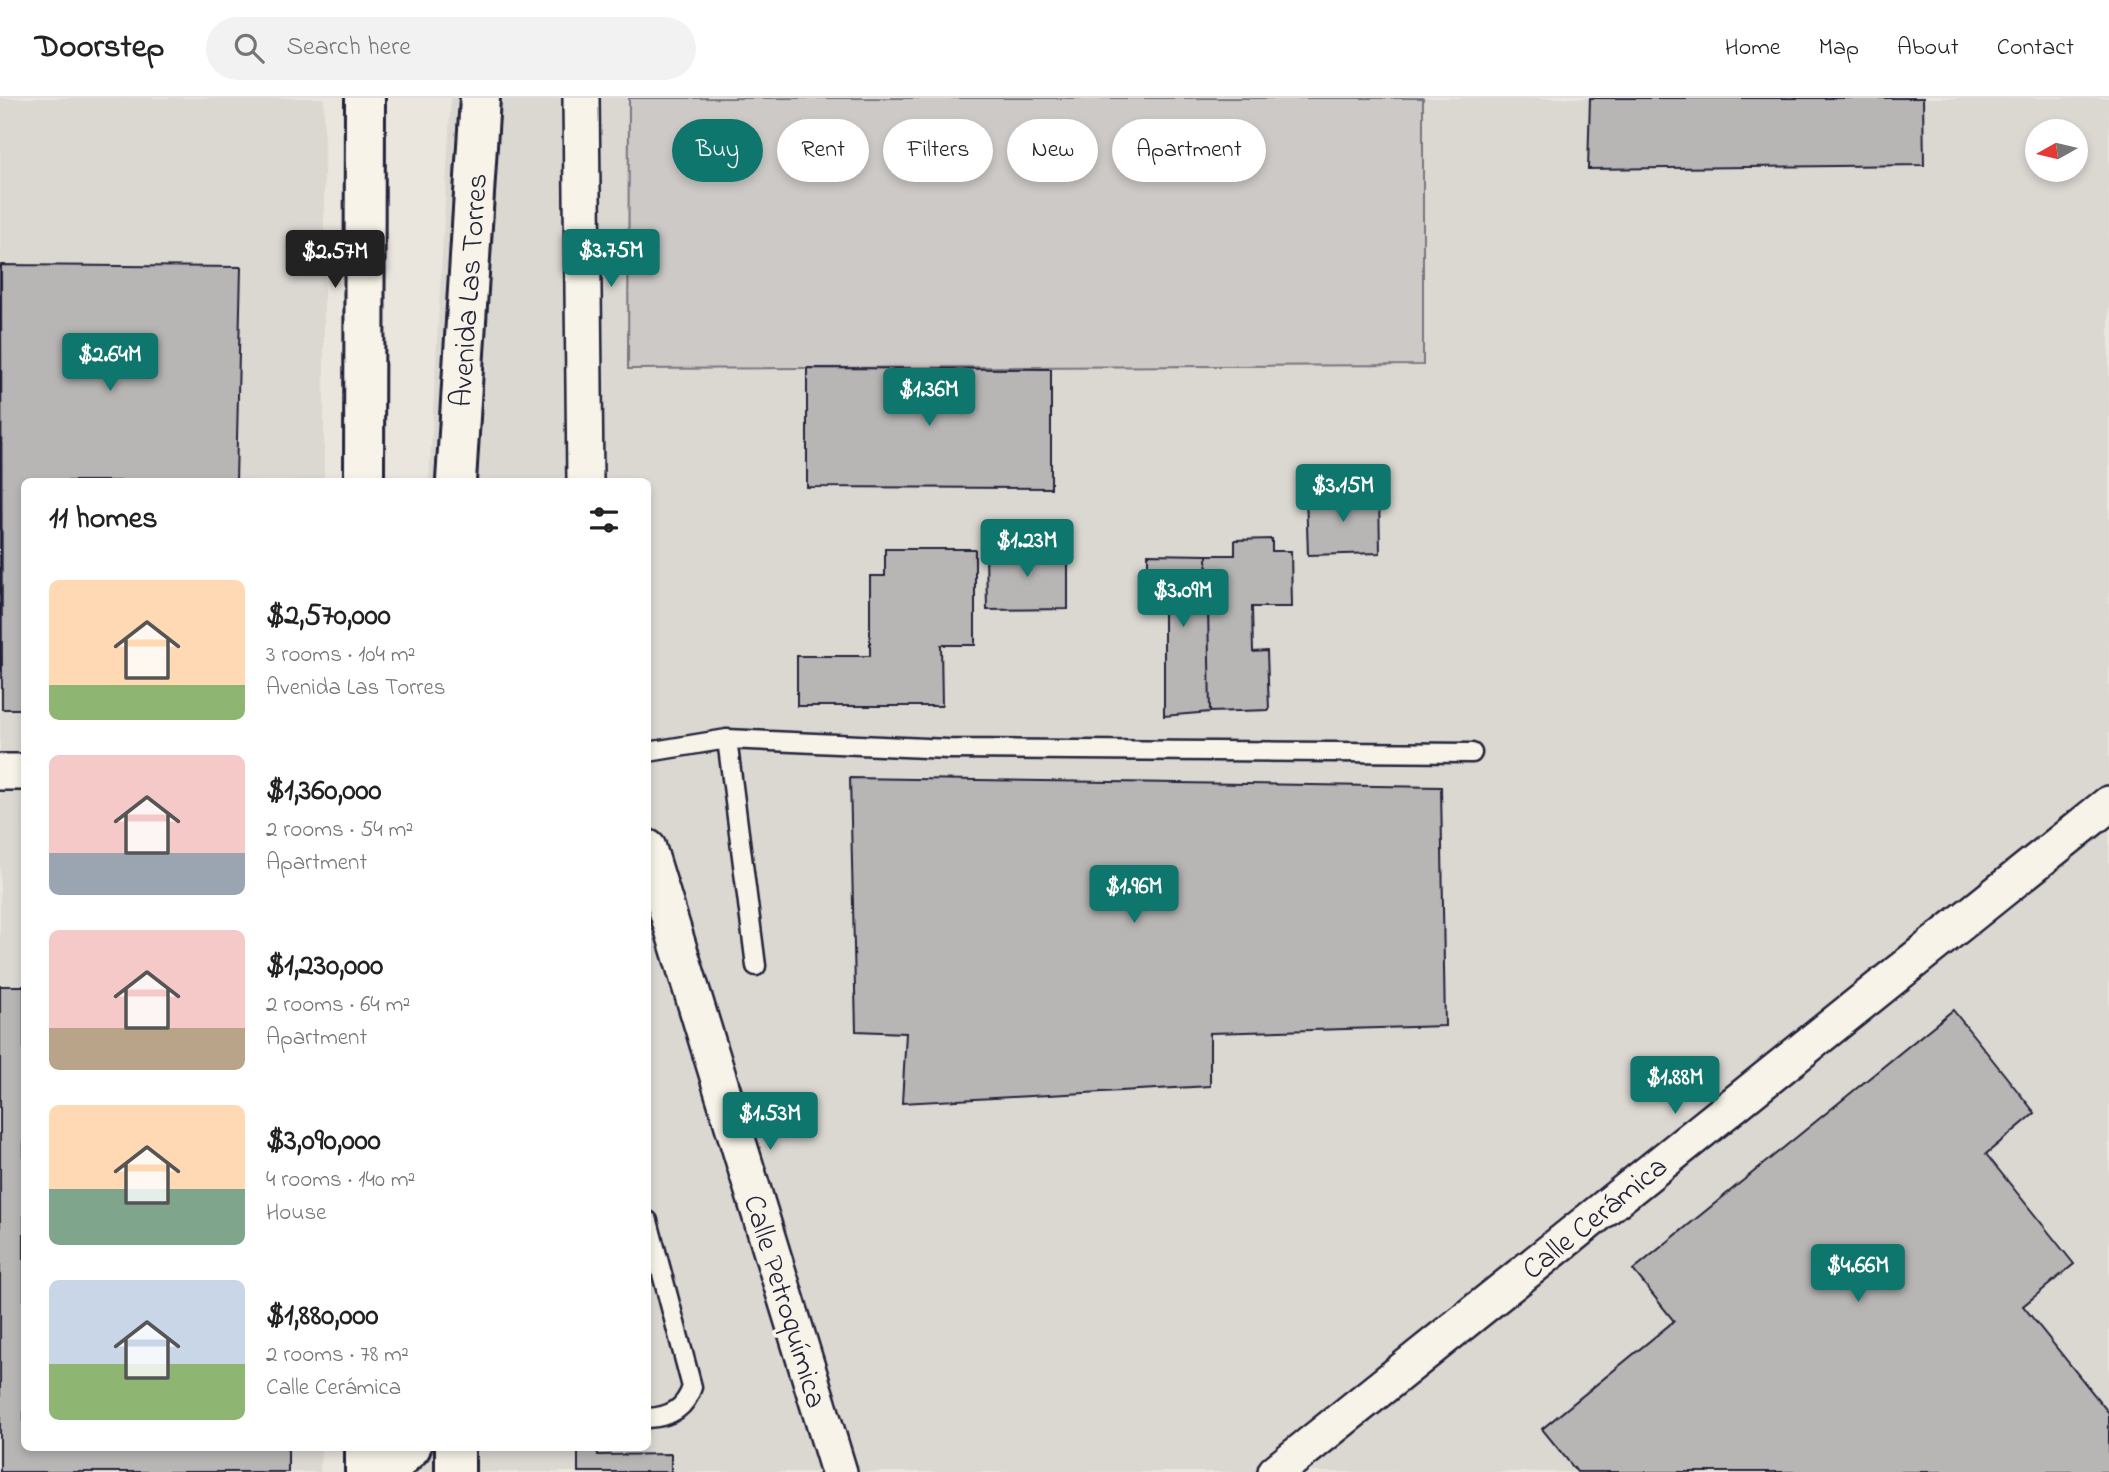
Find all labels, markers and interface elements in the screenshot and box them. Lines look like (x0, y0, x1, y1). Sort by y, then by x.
search box (206, 17, 696, 80)
text: Doorstep (35, 24, 164, 72)
icon: search (230, 29, 268, 67)
text: Search here (286, 29, 411, 67)
text: Home (1725, 31, 1781, 66)
text: Map (1819, 31, 1859, 66)
text: About (1897, 31, 1959, 66)
text: Contact (1997, 31, 2074, 66)
chip: Buy (672, 119, 763, 182)
chip: Rent (777, 119, 869, 182)
chip: Filters (883, 119, 993, 182)
chip: New (1007, 119, 1098, 182)
chip: Apartment (1112, 119, 1266, 182)
north arrow (2025, 119, 2088, 182)
map controls (2025, 119, 2088, 182)
street label: Avenida Las Torres (441, 172, 501, 409)
pin: $2.57M (278, 230, 392, 290)
pin: $3.75M (554, 230, 668, 289)
text: $3.75M (579, 235, 643, 268)
text: $2.57M (302, 236, 368, 269)
pin: $2.64M (53, 334, 167, 393)
text: $2.64M (78, 339, 142, 372)
pin: $1.36M (872, 368, 986, 428)
text: $1.36M (899, 374, 959, 407)
pin: $3.15M (1286, 464, 1400, 524)
text: $3.15M (1312, 470, 1374, 503)
text: 11 homes (49, 498, 157, 542)
icon: filters (585, 501, 623, 539)
pin: $1.23M (970, 519, 1084, 579)
text: $1.23M (997, 525, 1057, 558)
pin: $3.09M (1126, 570, 1240, 629)
text: $3.09M (1154, 575, 1212, 608)
text: $2,570,000 (266, 595, 391, 639)
icon: home (105, 608, 189, 692)
text: 3 rooms · 104 m² (266, 639, 415, 672)
text: Avenida Las Torres (266, 672, 446, 705)
text: $1,360,000 (266, 770, 381, 814)
icon: home (105, 783, 189, 867)
text: 2 rooms · 54 m² (266, 814, 413, 847)
text: Apartment (266, 847, 367, 880)
pin: $1.96M (1077, 866, 1191, 925)
text: $1.96M (1106, 871, 1162, 904)
text: $1,230,000 (266, 945, 383, 989)
icon: home (105, 958, 189, 1042)
text: 2 rooms · 64 m² (266, 989, 410, 1022)
text: Apartment (266, 1022, 367, 1055)
pin: $1.88M (1618, 1056, 1732, 1116)
text: $1.88M (1646, 1062, 1704, 1095)
pin: $1.53M (713, 1093, 827, 1152)
text: $1.53M (739, 1098, 801, 1131)
text: $3,090,000 (266, 1120, 381, 1164)
icon: home (105, 1133, 189, 1217)
street label: Calle Cerámica (1514, 1147, 1678, 1292)
text: 4 rooms · 140 m² (266, 1164, 415, 1197)
street label: Calle Petroquímica (730, 1190, 836, 1414)
text: House (266, 1197, 326, 1230)
pin: $4.66M (1801, 1244, 1915, 1304)
text: $4.66M (1827, 1250, 1889, 1283)
text: $1,880,000 (266, 1295, 378, 1339)
icon: home (105, 1308, 189, 1392)
text: 2 rooms · 78 m² (266, 1339, 409, 1372)
text: Calle Cerámica (266, 1372, 401, 1405)

